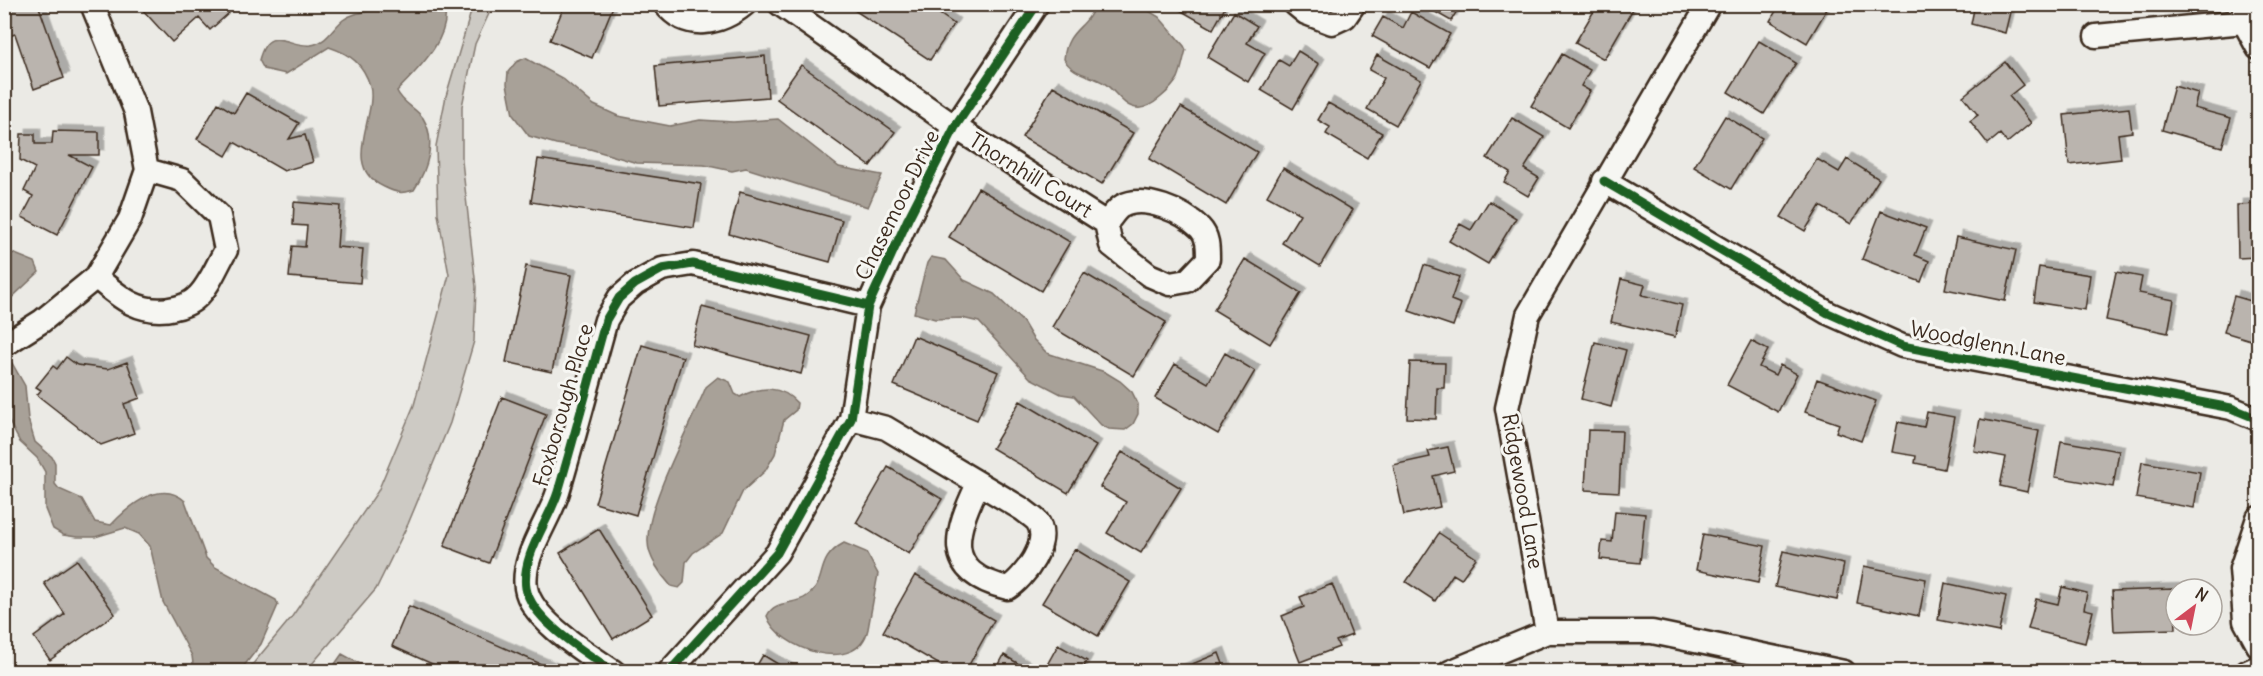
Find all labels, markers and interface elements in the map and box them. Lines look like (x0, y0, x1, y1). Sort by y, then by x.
street label: Chasemoor Drive (849, 125, 945, 285)
street label: Thornhill Court (964, 126, 1098, 224)
street label: Woodglenn Lane (1908, 315, 2068, 371)
street label: Foxborough Place (527, 320, 599, 490)
street label: Ridgewood Lane (1496, 411, 1550, 571)
north arrow (2164, 577, 2224, 637)
text: N (2192, 583, 2212, 606)

